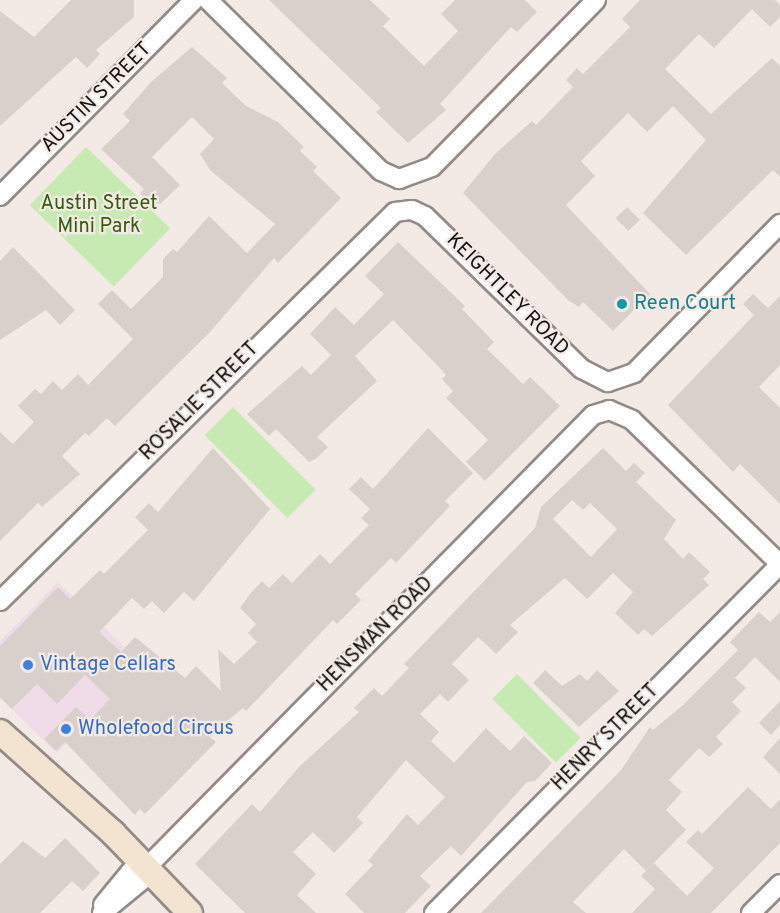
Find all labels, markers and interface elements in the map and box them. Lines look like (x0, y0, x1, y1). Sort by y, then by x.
street label: AUSTIN STREET (37, 38, 157, 158)
park label: Austin Street Mini Park (40, 193, 158, 240)
street label: KEIGHTLEY ROAD (440, 228, 574, 362)
place label: Reen Court (634, 292, 736, 316)
marker: Reen Court (615, 297, 629, 311)
street label: ROSALIE STREET (136, 338, 264, 466)
street label: HENSMAN ROAD (313, 572, 439, 698)
place label: Vintage Cellars (40, 653, 176, 677)
marker: Vintage Cellars (21, 658, 35, 672)
street label: HENRY STREET (547, 679, 665, 797)
place label: Wholefood Circus (78, 717, 234, 741)
marker: Wholefood Circus (59, 722, 73, 736)

